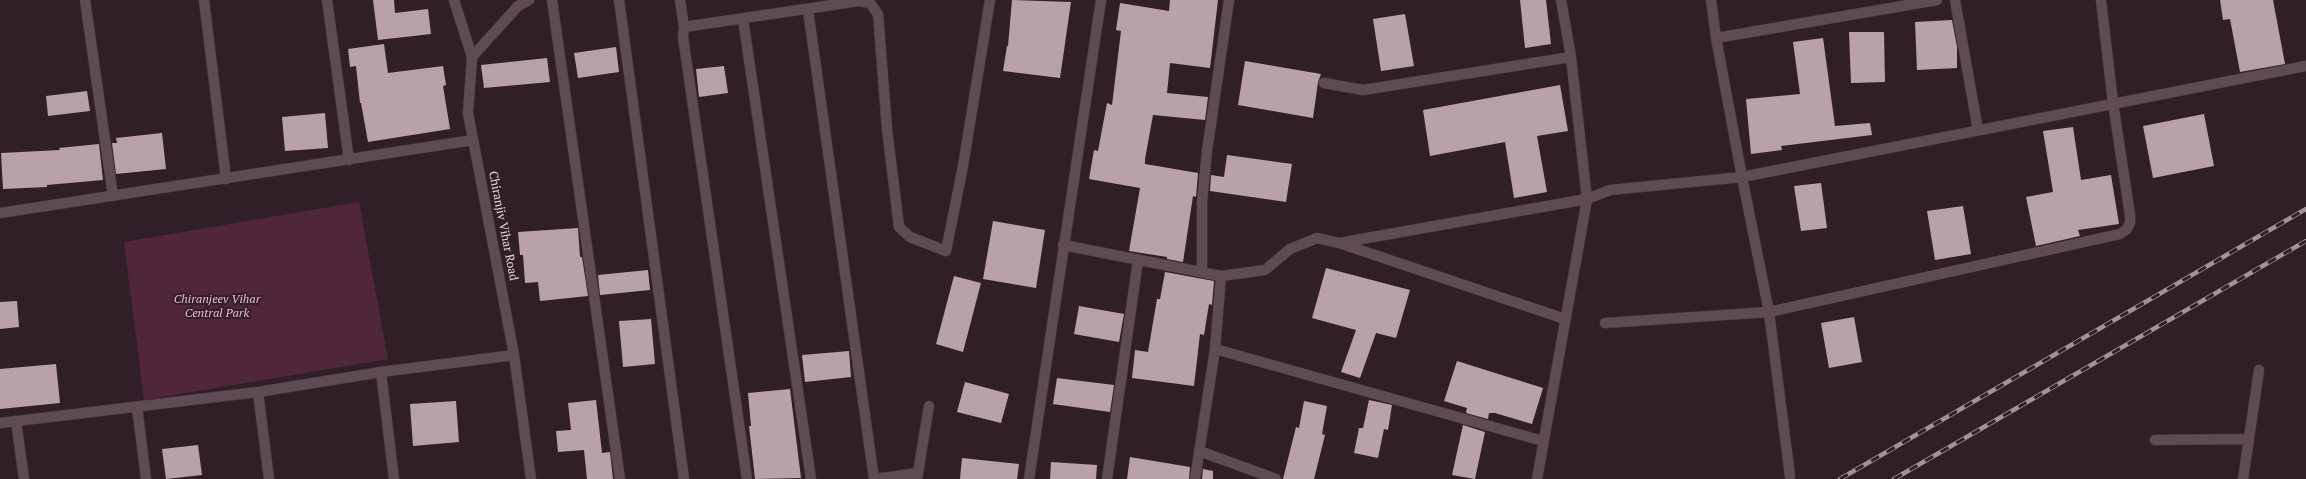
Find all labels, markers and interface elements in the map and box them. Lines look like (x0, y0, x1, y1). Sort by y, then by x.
street label: Chiranjiv Vihar Road (485, 170, 521, 282)
park label: Chiranjeev Vihar Central Park (174, 293, 260, 321)

